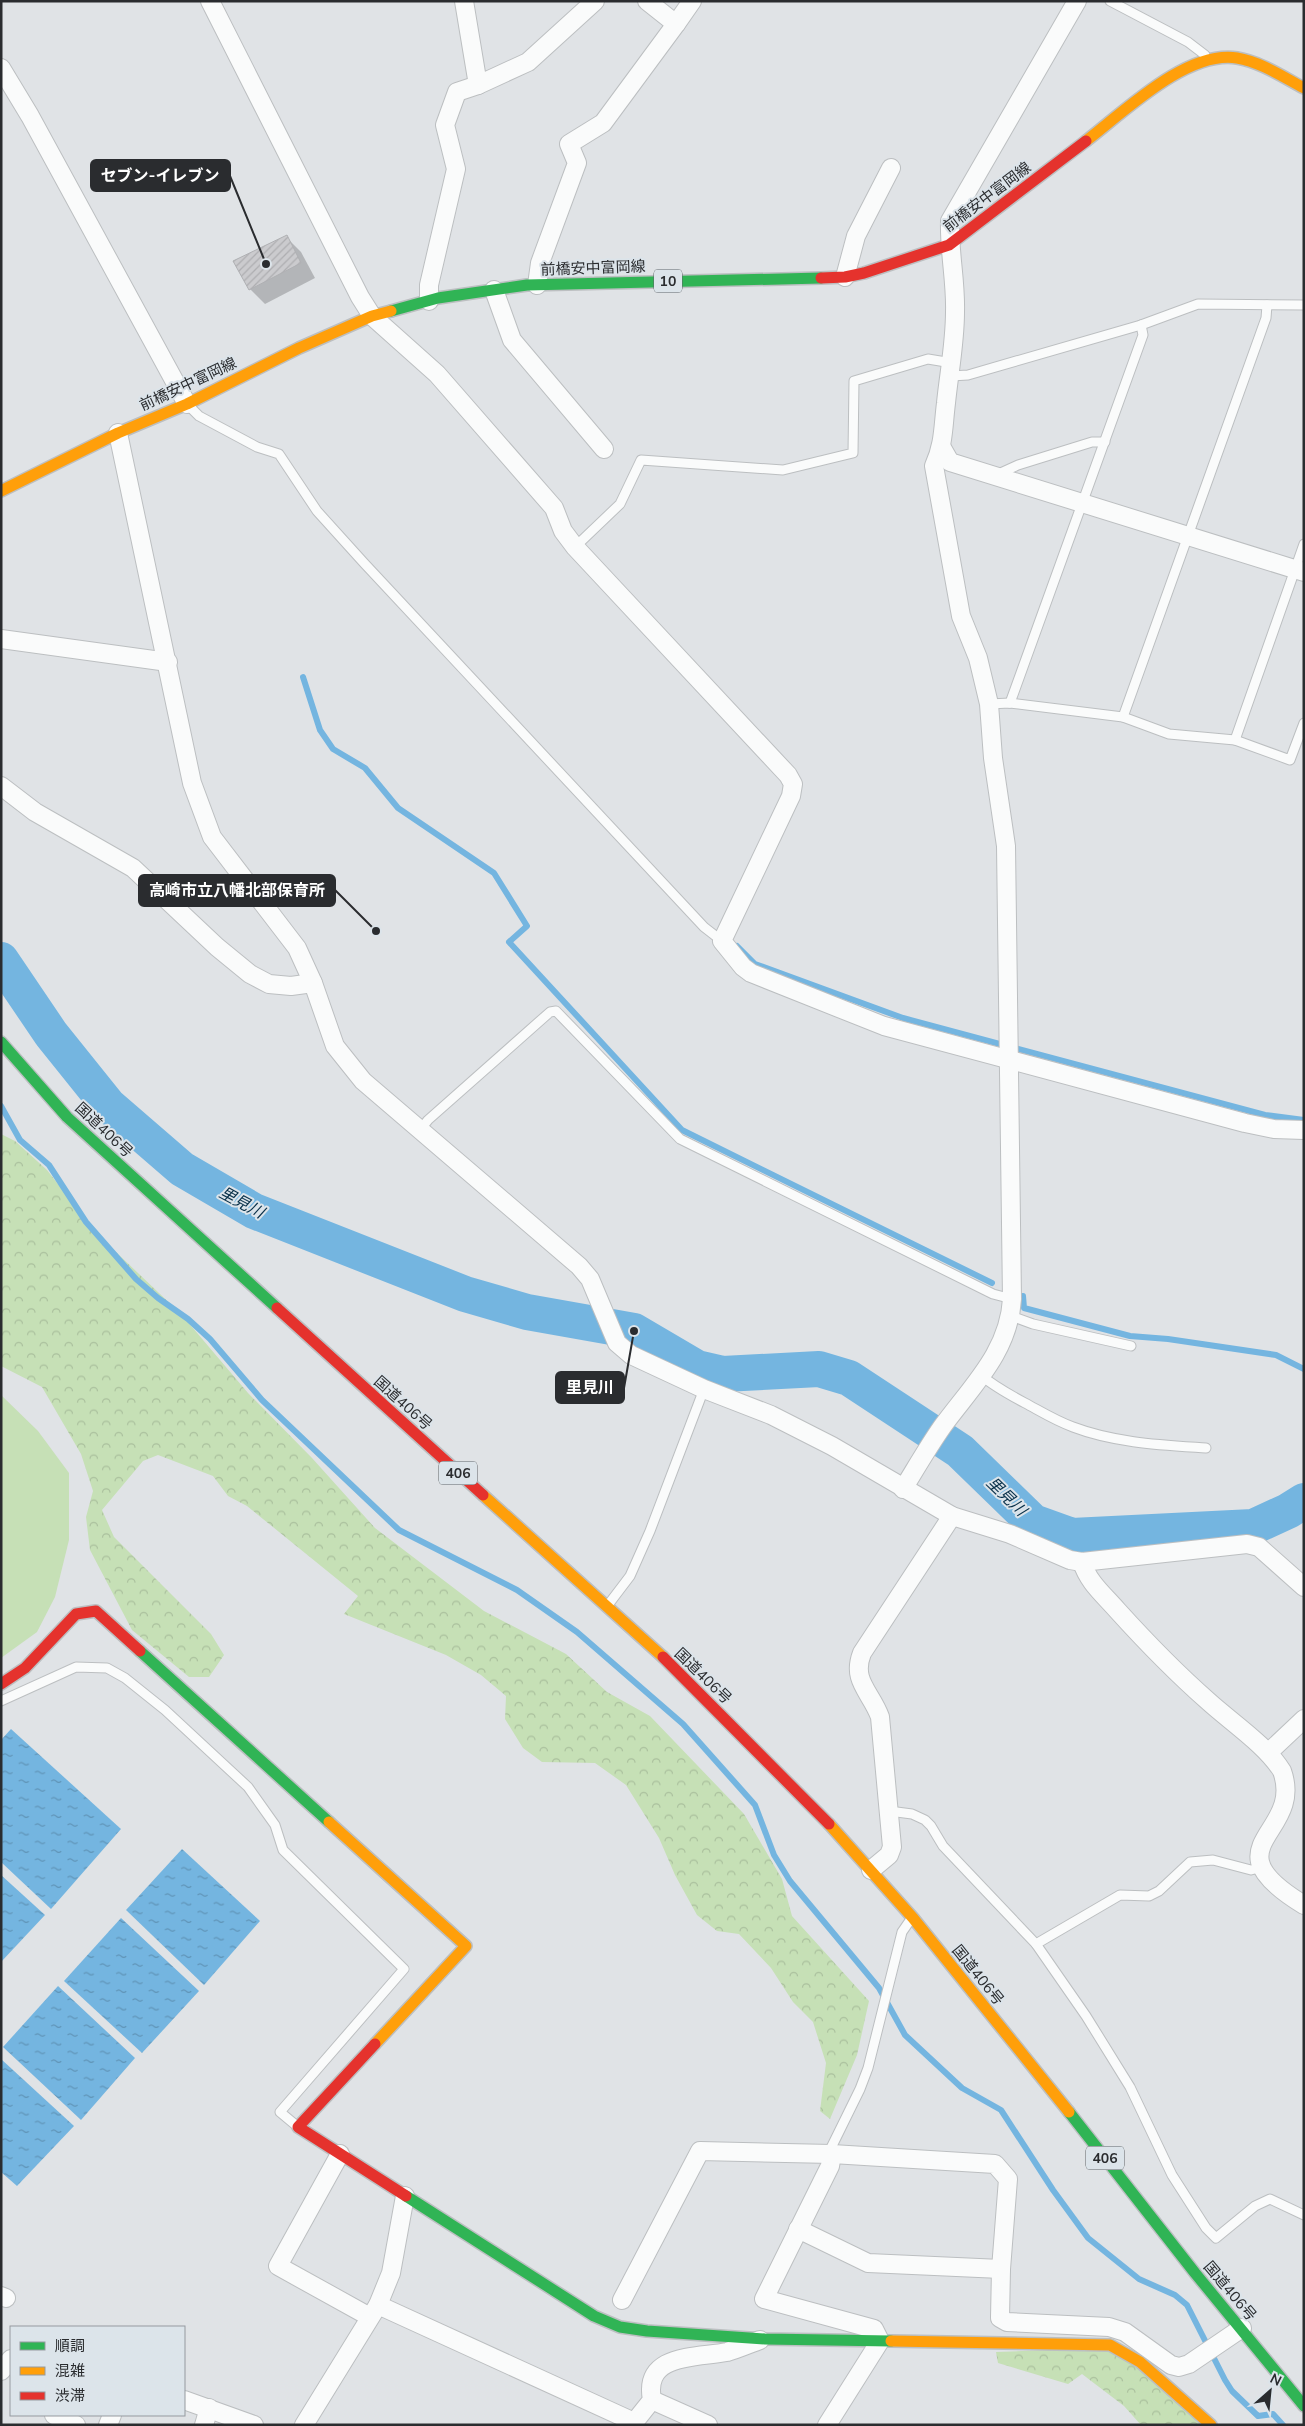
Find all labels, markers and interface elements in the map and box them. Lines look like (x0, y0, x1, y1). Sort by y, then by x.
street label: 前橋安中富岡線 (939, 157, 1035, 237)
callout: セブン-イレブン (91, 160, 230, 191)
text: セブン-イレブン (101, 165, 219, 187)
street label: 前橋安中富岡線 (540, 256, 646, 280)
road number: 10 (654, 270, 682, 292)
street label: 前橋安中富岡線 (136, 353, 240, 415)
callout: 高崎市立八幡北部保育所 (139, 875, 335, 906)
text: 高崎市立八幡北部保育所 (149, 880, 325, 902)
street label: 国道406号 (71, 1098, 137, 1162)
water label: 里見川 (215, 1182, 270, 1225)
street label: 国道406号 (370, 1371, 436, 1435)
callout: 里見川 (556, 1372, 624, 1403)
text: 里見川 (566, 1377, 614, 1399)
road number: 406 (439, 1462, 477, 1485)
water label: 里見川 (981, 1472, 1033, 1523)
street label: 国道406号 (670, 1644, 736, 1708)
street label: 国道406号 (948, 1941, 1008, 2009)
road number: 406 (1086, 2146, 1124, 2170)
street label: 国道406号 (1199, 2257, 1261, 2325)
legend (10, 2326, 185, 2416)
text: 順調 (55, 2336, 85, 2356)
text: 混雑 (55, 2361, 85, 2381)
north arrow (1245, 2366, 1295, 2416)
text: N (1267, 2369, 1285, 2391)
text: 渋滞 (55, 2386, 85, 2406)

